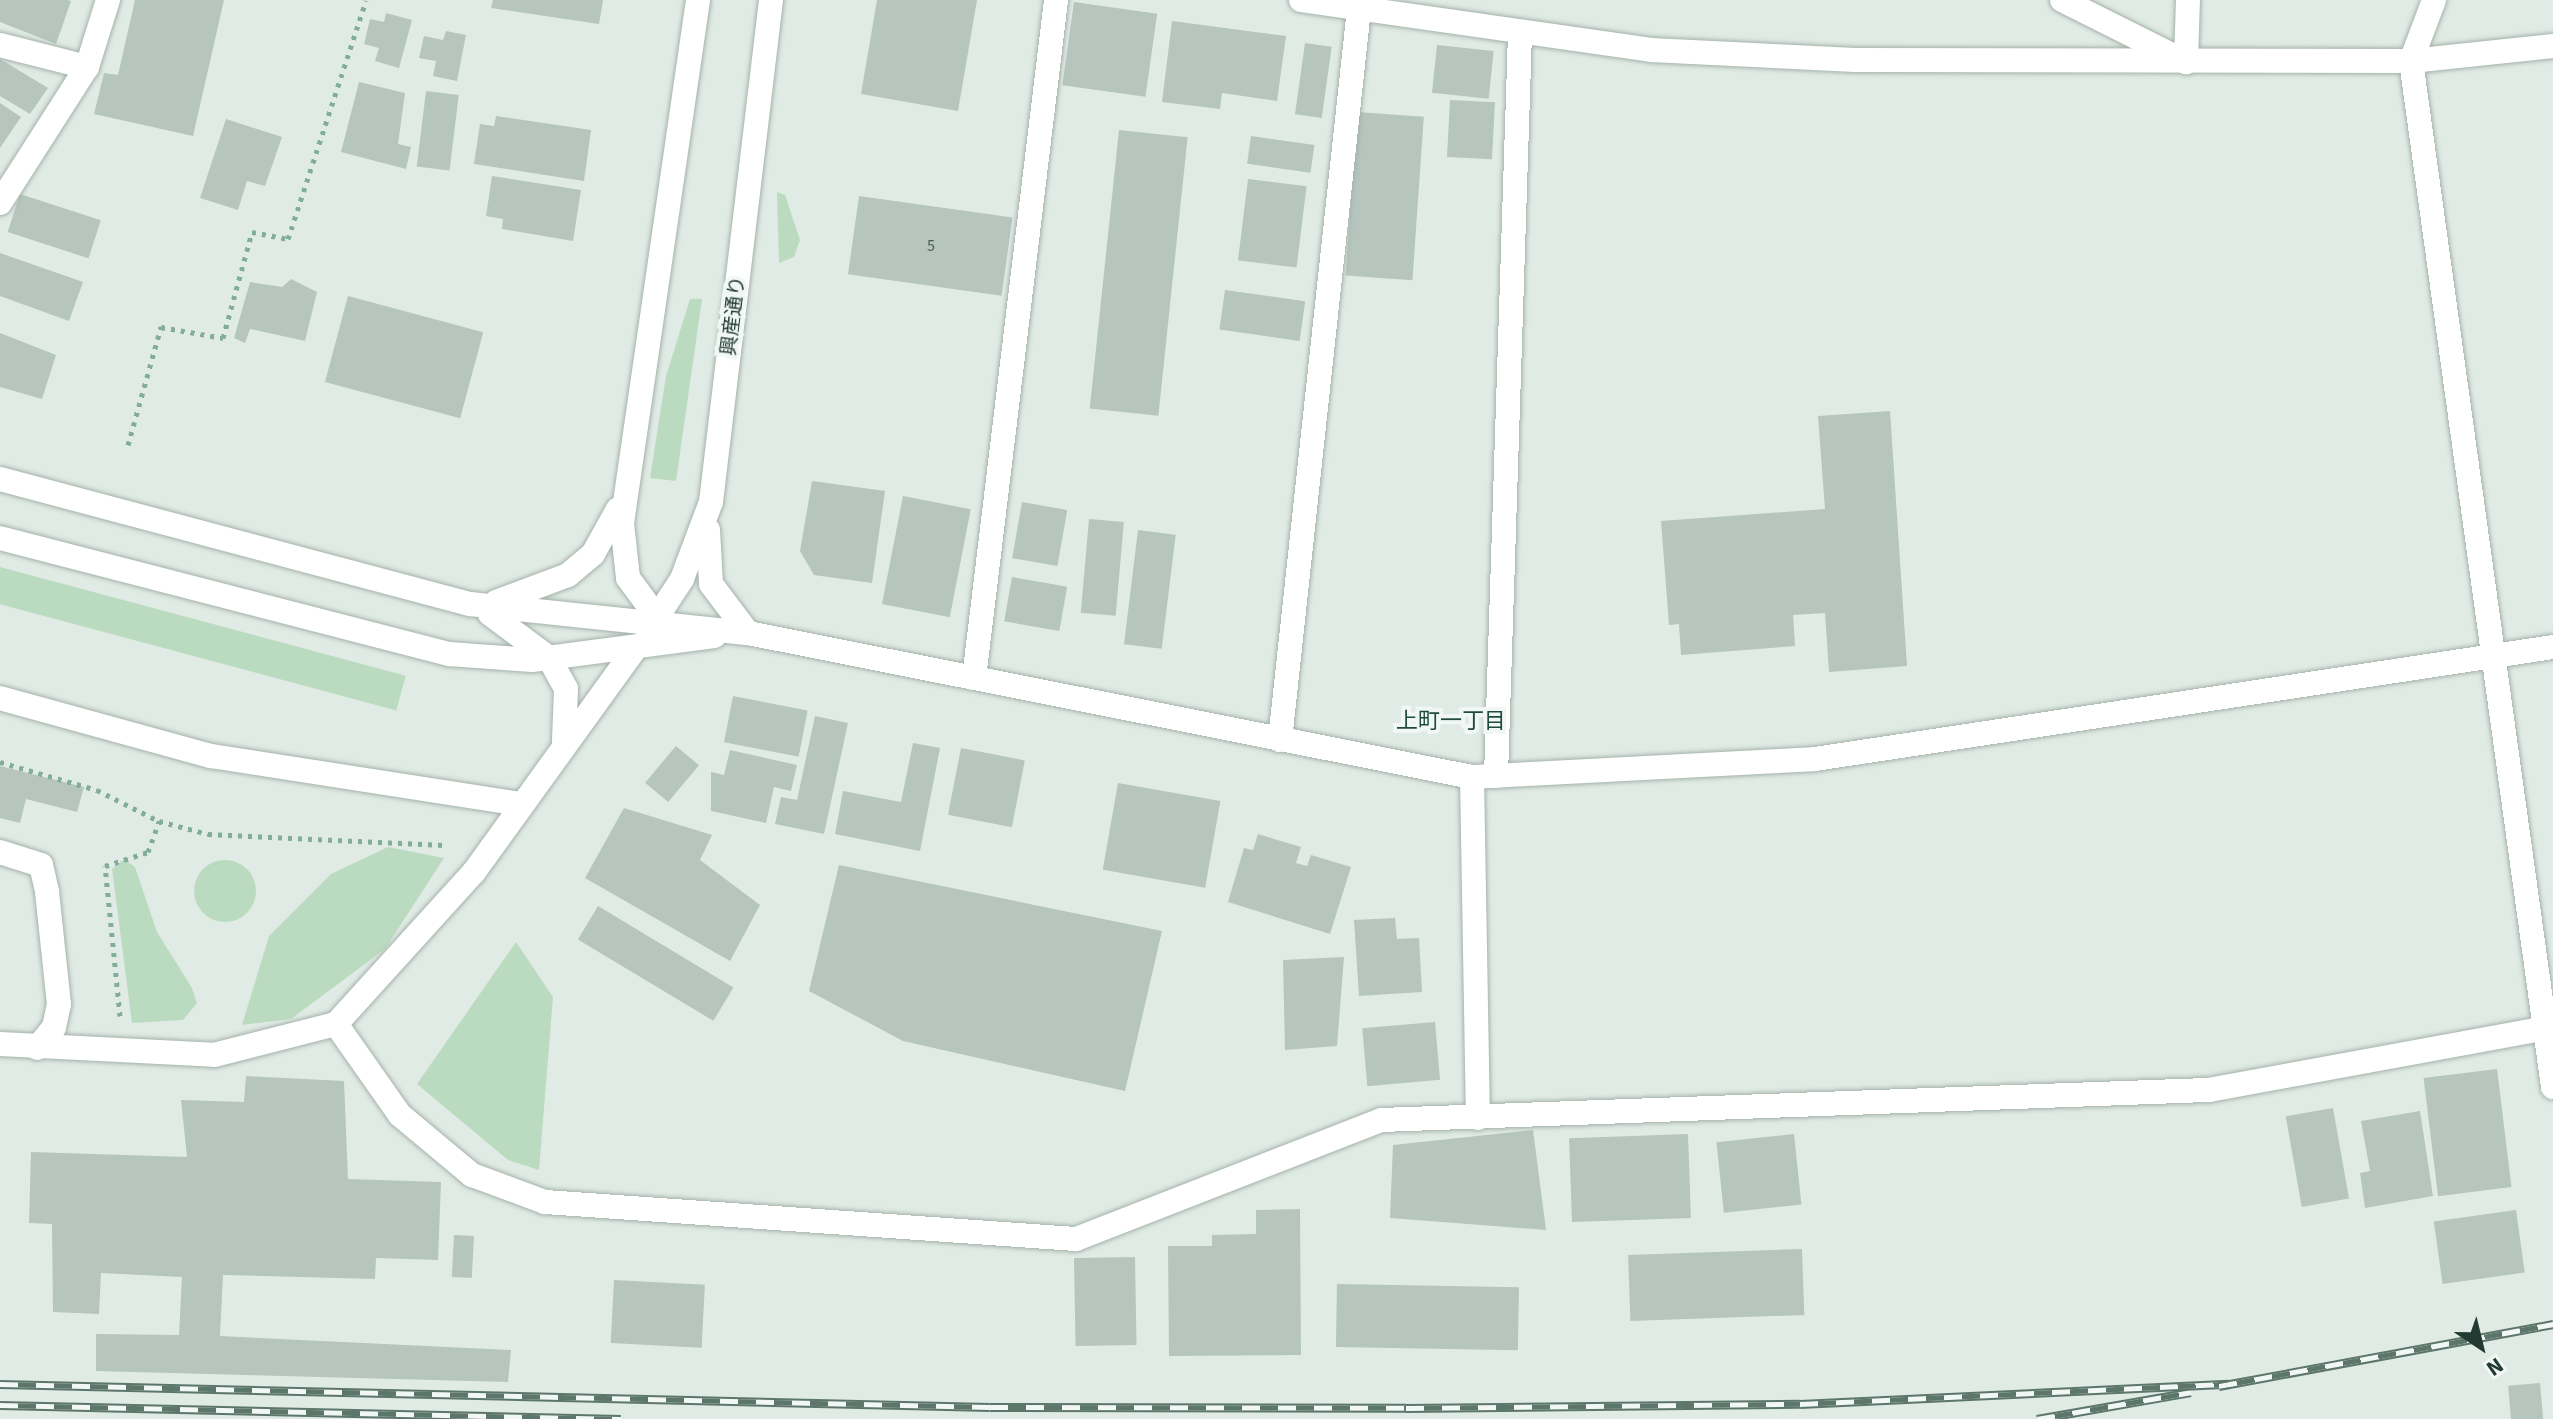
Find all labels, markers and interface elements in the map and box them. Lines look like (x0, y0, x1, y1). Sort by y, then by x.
house number: 5 (927, 236, 935, 256)
street label: 興産通り (717, 275, 751, 357)
district label: 上町一丁目 (1396, 709, 1506, 735)
north arrow (2441, 1307, 2521, 1387)
text: N (2480, 1349, 2510, 1384)

